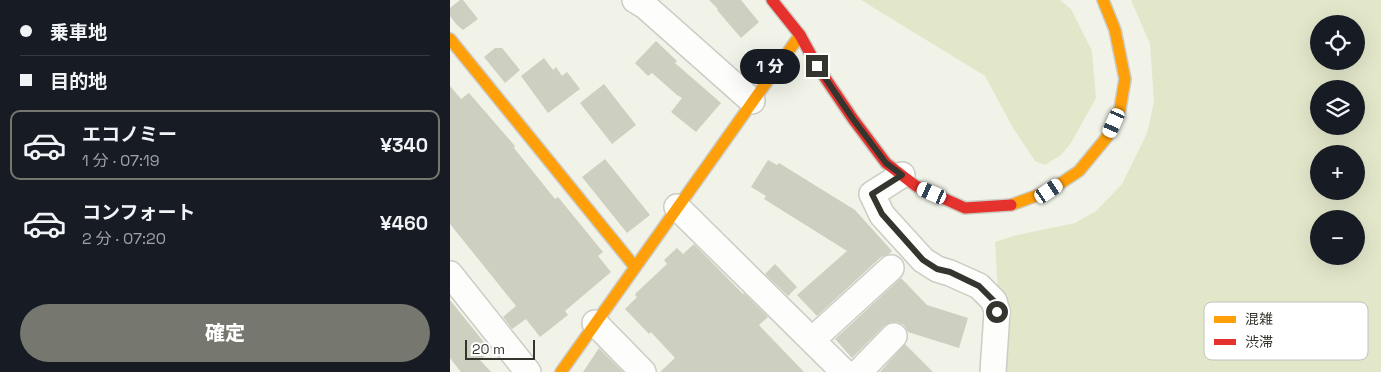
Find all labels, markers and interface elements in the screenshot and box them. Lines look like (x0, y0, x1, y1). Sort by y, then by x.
map controls (1310, 15, 1365, 265)
button: locate (1310, 15, 1365, 70)
text: 乗車地 (50, 20, 107, 45)
callout: 1 分 (740, 48, 800, 84)
route end (806, 55, 828, 77)
text: 1 分 (756, 56, 784, 77)
text: 目的地 (50, 69, 107, 94)
button: layers (1310, 80, 1365, 135)
car (1101, 106, 1126, 140)
text: エコノミー (82, 122, 177, 147)
icon: car (22, 123, 67, 168)
text: ¥340 (380, 133, 428, 158)
button: + (1310, 145, 1365, 200)
text: 1 分 · 07:19 (82, 150, 160, 171)
car (1032, 176, 1065, 206)
car (915, 180, 948, 206)
text: コンフォート (82, 200, 195, 225)
icon: car (22, 201, 67, 246)
button: − (1310, 210, 1365, 265)
text: ¥460 (380, 211, 428, 236)
text: 2 分 · 07:20 (82, 228, 166, 249)
route start (986, 301, 1008, 323)
legend (1204, 302, 1368, 360)
button: 確定 (20, 304, 430, 362)
text: 混雑 (1245, 310, 1273, 328)
text: 渋滞 (1245, 333, 1273, 351)
scale bar (465, 337, 535, 360)
text: 20 m (472, 340, 505, 358)

